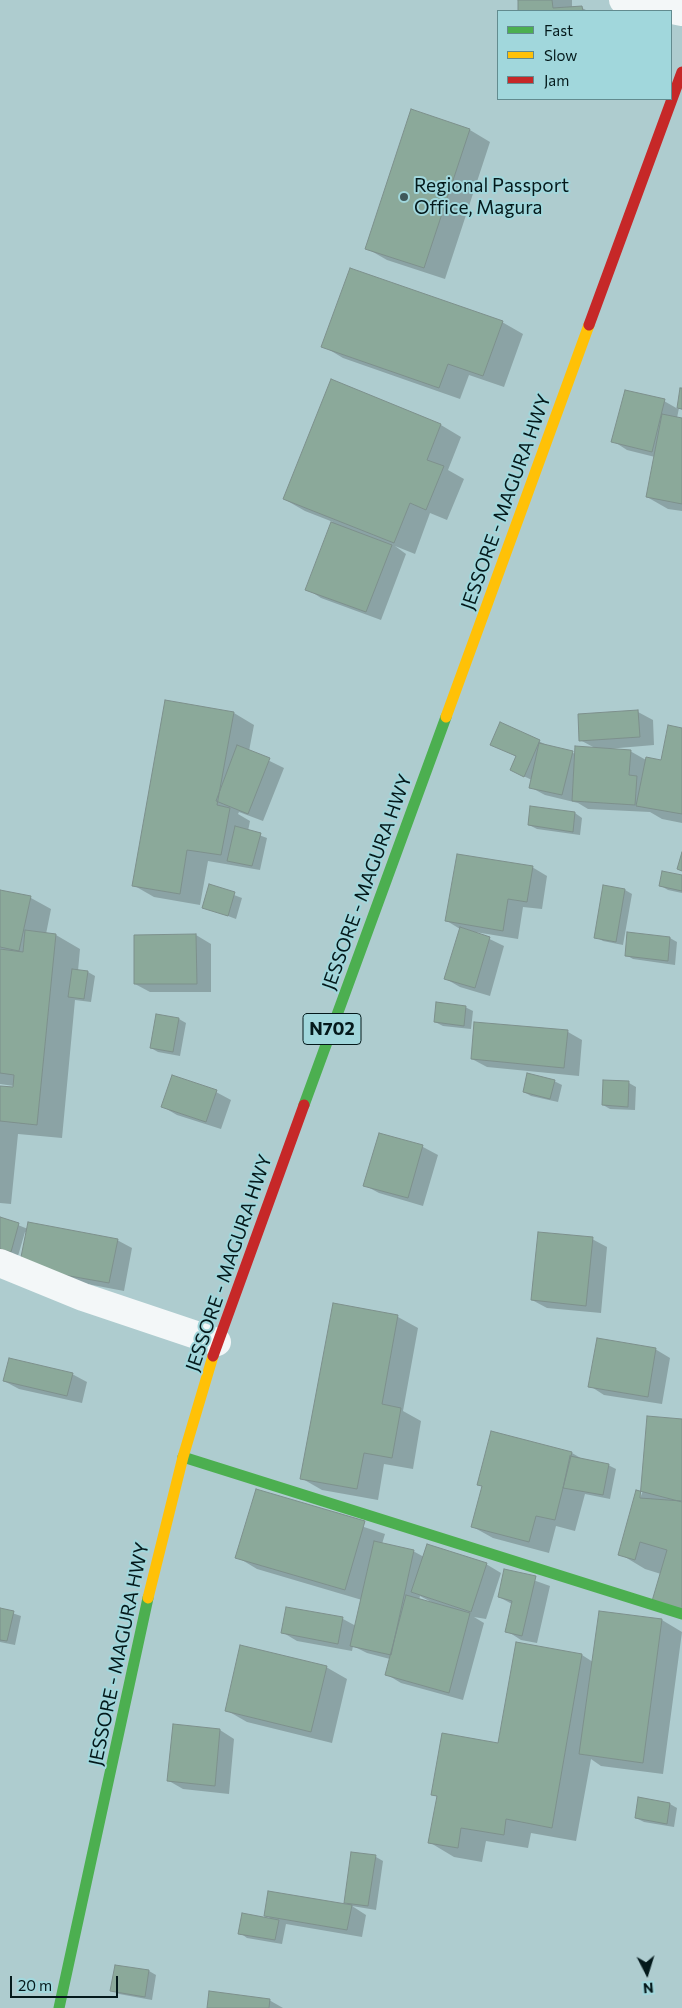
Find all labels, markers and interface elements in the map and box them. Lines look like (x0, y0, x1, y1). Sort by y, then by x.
legend (497, 10, 672, 100)
text: Fast (544, 21, 573, 39)
text: Slow (544, 46, 577, 64)
text: Jam (544, 71, 569, 89)
place label: Regional Passport Office, Magura (414, 175, 569, 219)
marker: Regional Passport Office, Magura (398, 191, 410, 203)
street label: JESSORE - MAGURA HWY (456, 391, 556, 613)
street label: JESSORE - MAGURA HWY (317, 771, 417, 993)
road number: N702 (303, 1014, 361, 1044)
street label: JESSORE - MAGURA HWY (181, 1152, 277, 1374)
street label: JESSORE - MAGURA HWY (84, 1540, 154, 1768)
north arrow (622, 1948, 672, 1998)
scale bar (12, 1966, 120, 1998)
text: 20 m (18, 1976, 52, 1994)
text: N (642, 1980, 654, 1997)

